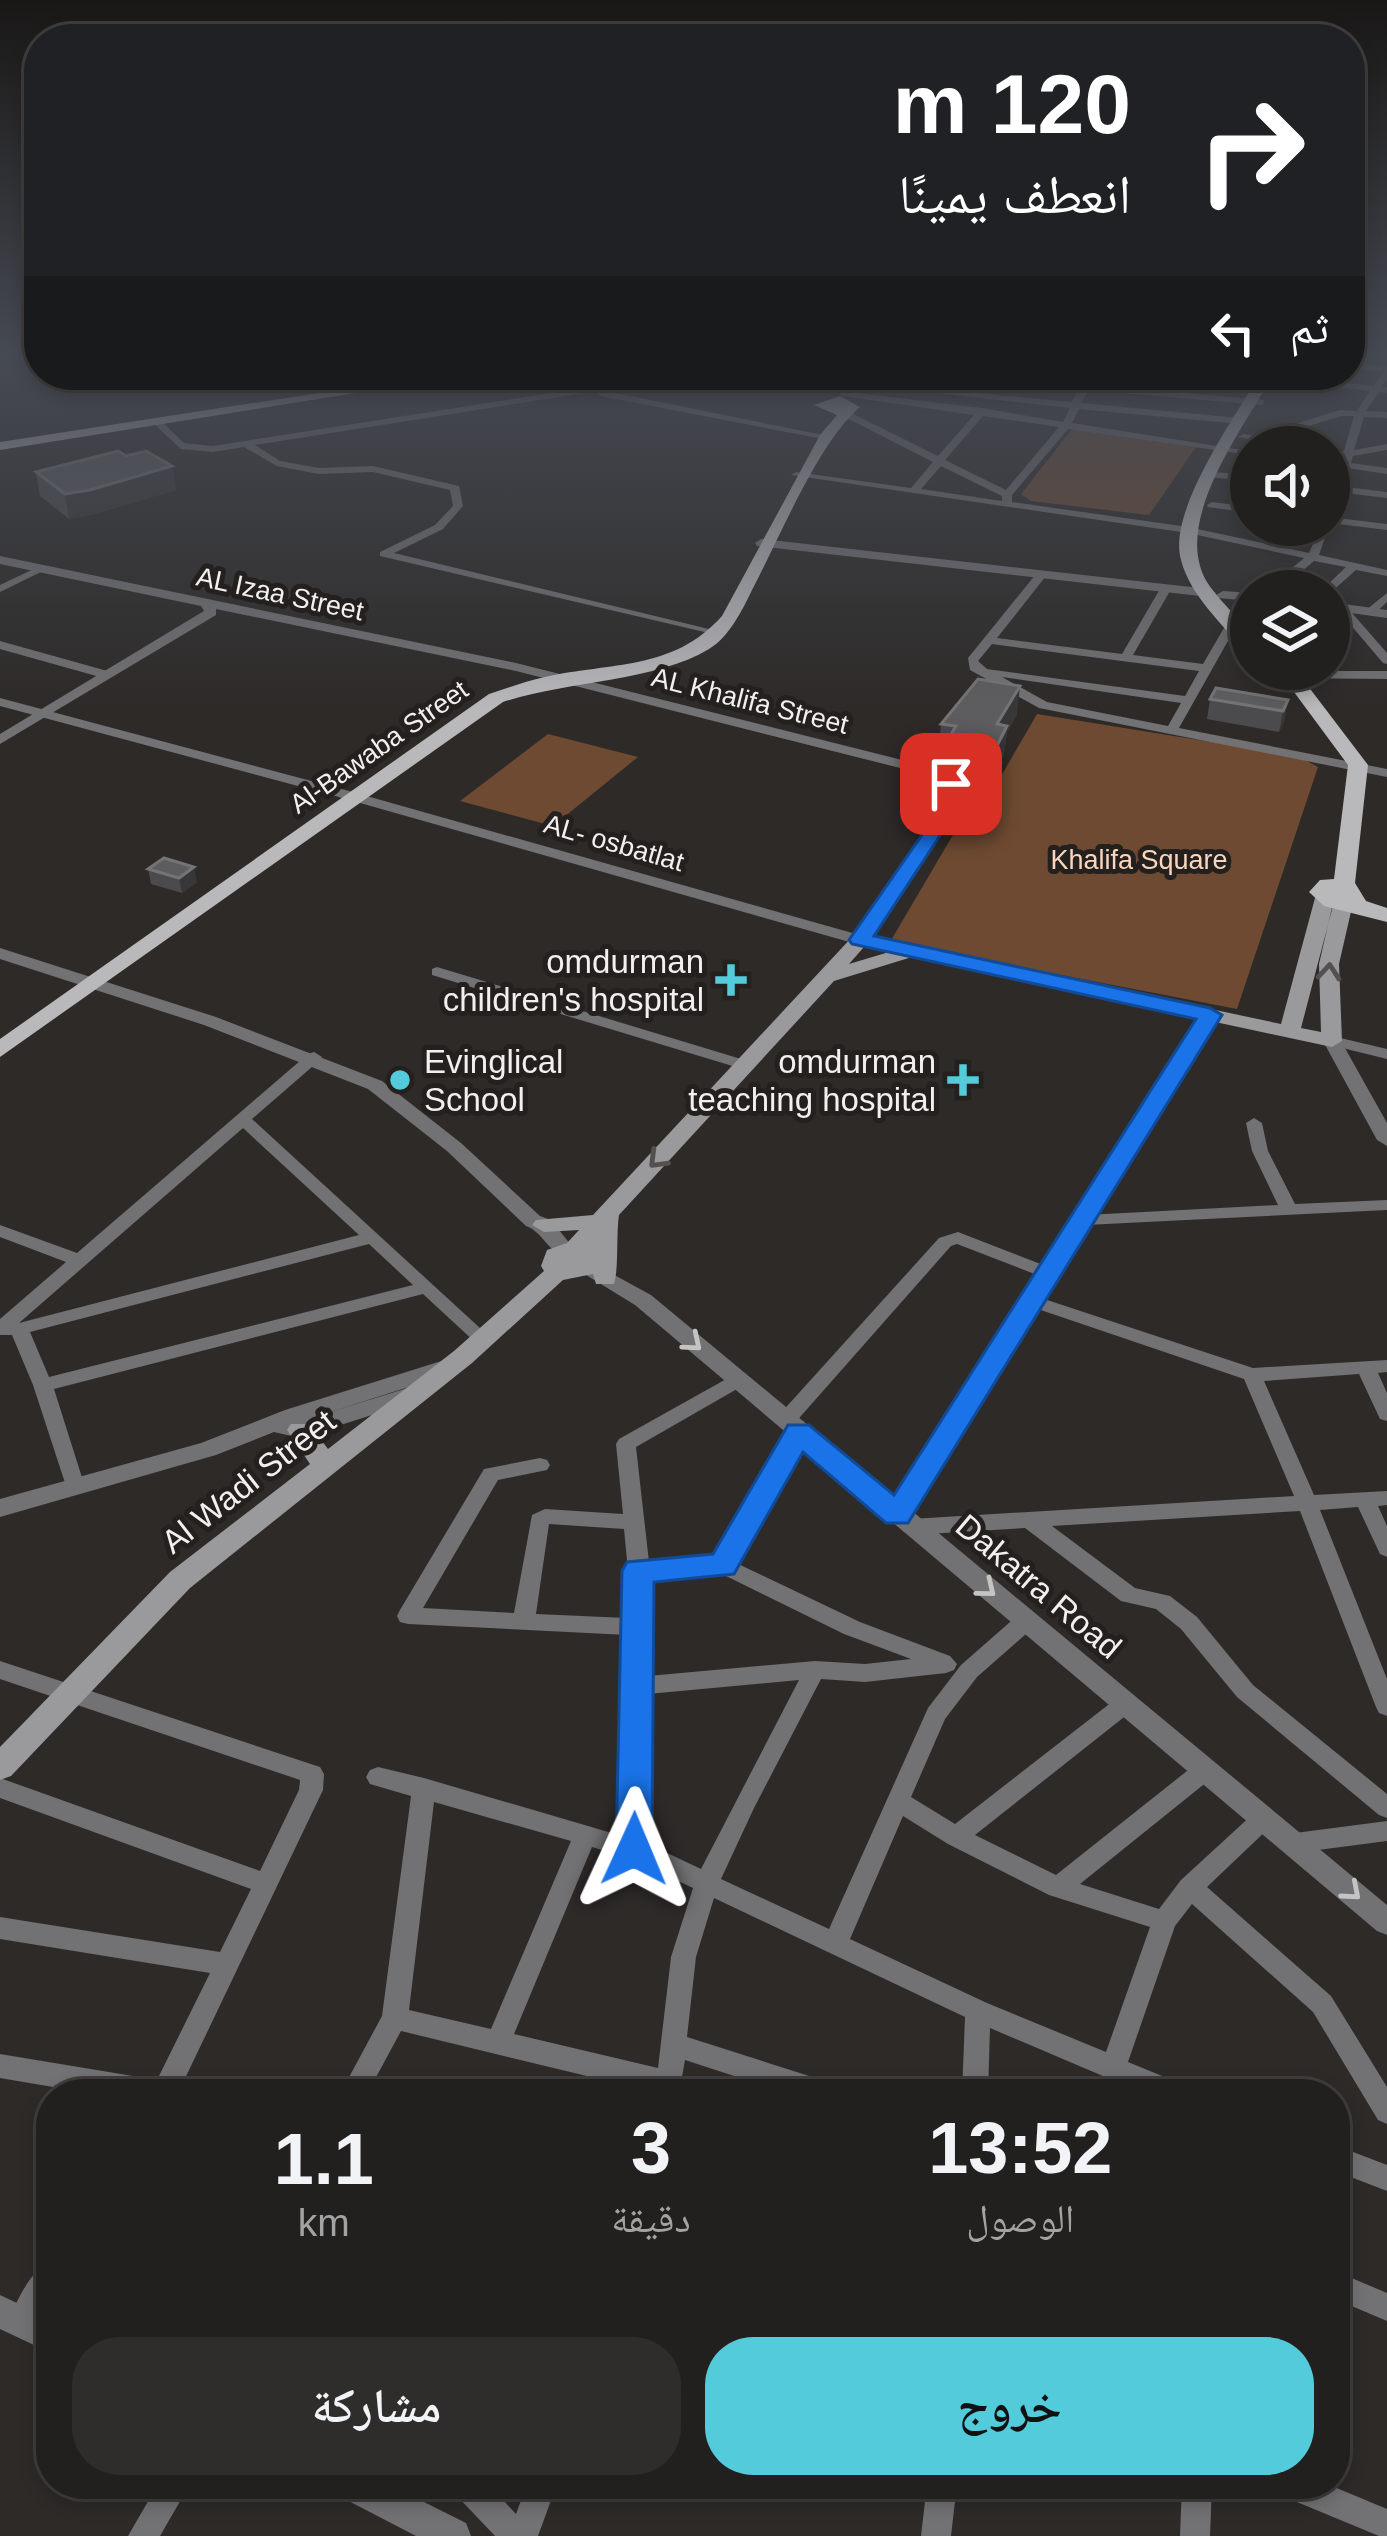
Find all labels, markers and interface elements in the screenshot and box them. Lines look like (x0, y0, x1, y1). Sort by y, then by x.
text: 120 m (893, 57, 1131, 151)
icon: right (1173, 72, 1329, 228)
text: انعطف يمينًا (898, 164, 1131, 224)
icon: left (1200, 300, 1266, 366)
text: ثم (1290, 302, 1329, 353)
map controls (1230, 426, 1350, 690)
button: sound (1230, 426, 1350, 546)
street label: AL Izaa Street (194, 562, 367, 626)
button: layers (1230, 570, 1350, 690)
street label: AL Khalifa Street (649, 662, 852, 740)
street label: Al-Bawaba Street (284, 674, 474, 820)
pin (900, 733, 1002, 835)
icon: arrive (918, 751, 984, 817)
street label: AL- osbatlat (541, 809, 688, 877)
park label: Khalifa Square (1050, 845, 1228, 875)
place label: omdurman children's hospital (443, 943, 704, 1018)
one-way arrow (1316, 962, 1342, 981)
marker: omdurman children's hospital (715, 964, 747, 996)
place label: Evinglical School (424, 1043, 563, 1118)
place label: omdurman teaching hospital (688, 1043, 936, 1118)
marker: omdurman teaching hospital (947, 1064, 979, 1096)
marker: Evinglical School (387, 1067, 413, 1093)
one-way arrow (650, 1146, 672, 1168)
one-way arrow (680, 1329, 702, 1351)
street label: Al Wadi Street (154, 1402, 342, 1561)
street label: Dakatra Road (949, 1507, 1129, 1666)
one-way arrow (974, 1575, 996, 1596)
position arrow (571, 1786, 697, 1912)
one-way arrow (1338, 1878, 1360, 1899)
text: 3 (631, 2108, 671, 2188)
text: 13:52 (928, 2108, 1112, 2188)
text: 1.1 (274, 2119, 374, 2199)
text: دقيقة (611, 2197, 691, 2240)
text: الوصول (966, 2197, 1074, 2240)
text: km (298, 2201, 350, 2244)
button: مشاركة (72, 2337, 681, 2475)
button: خروج (705, 2337, 1314, 2475)

